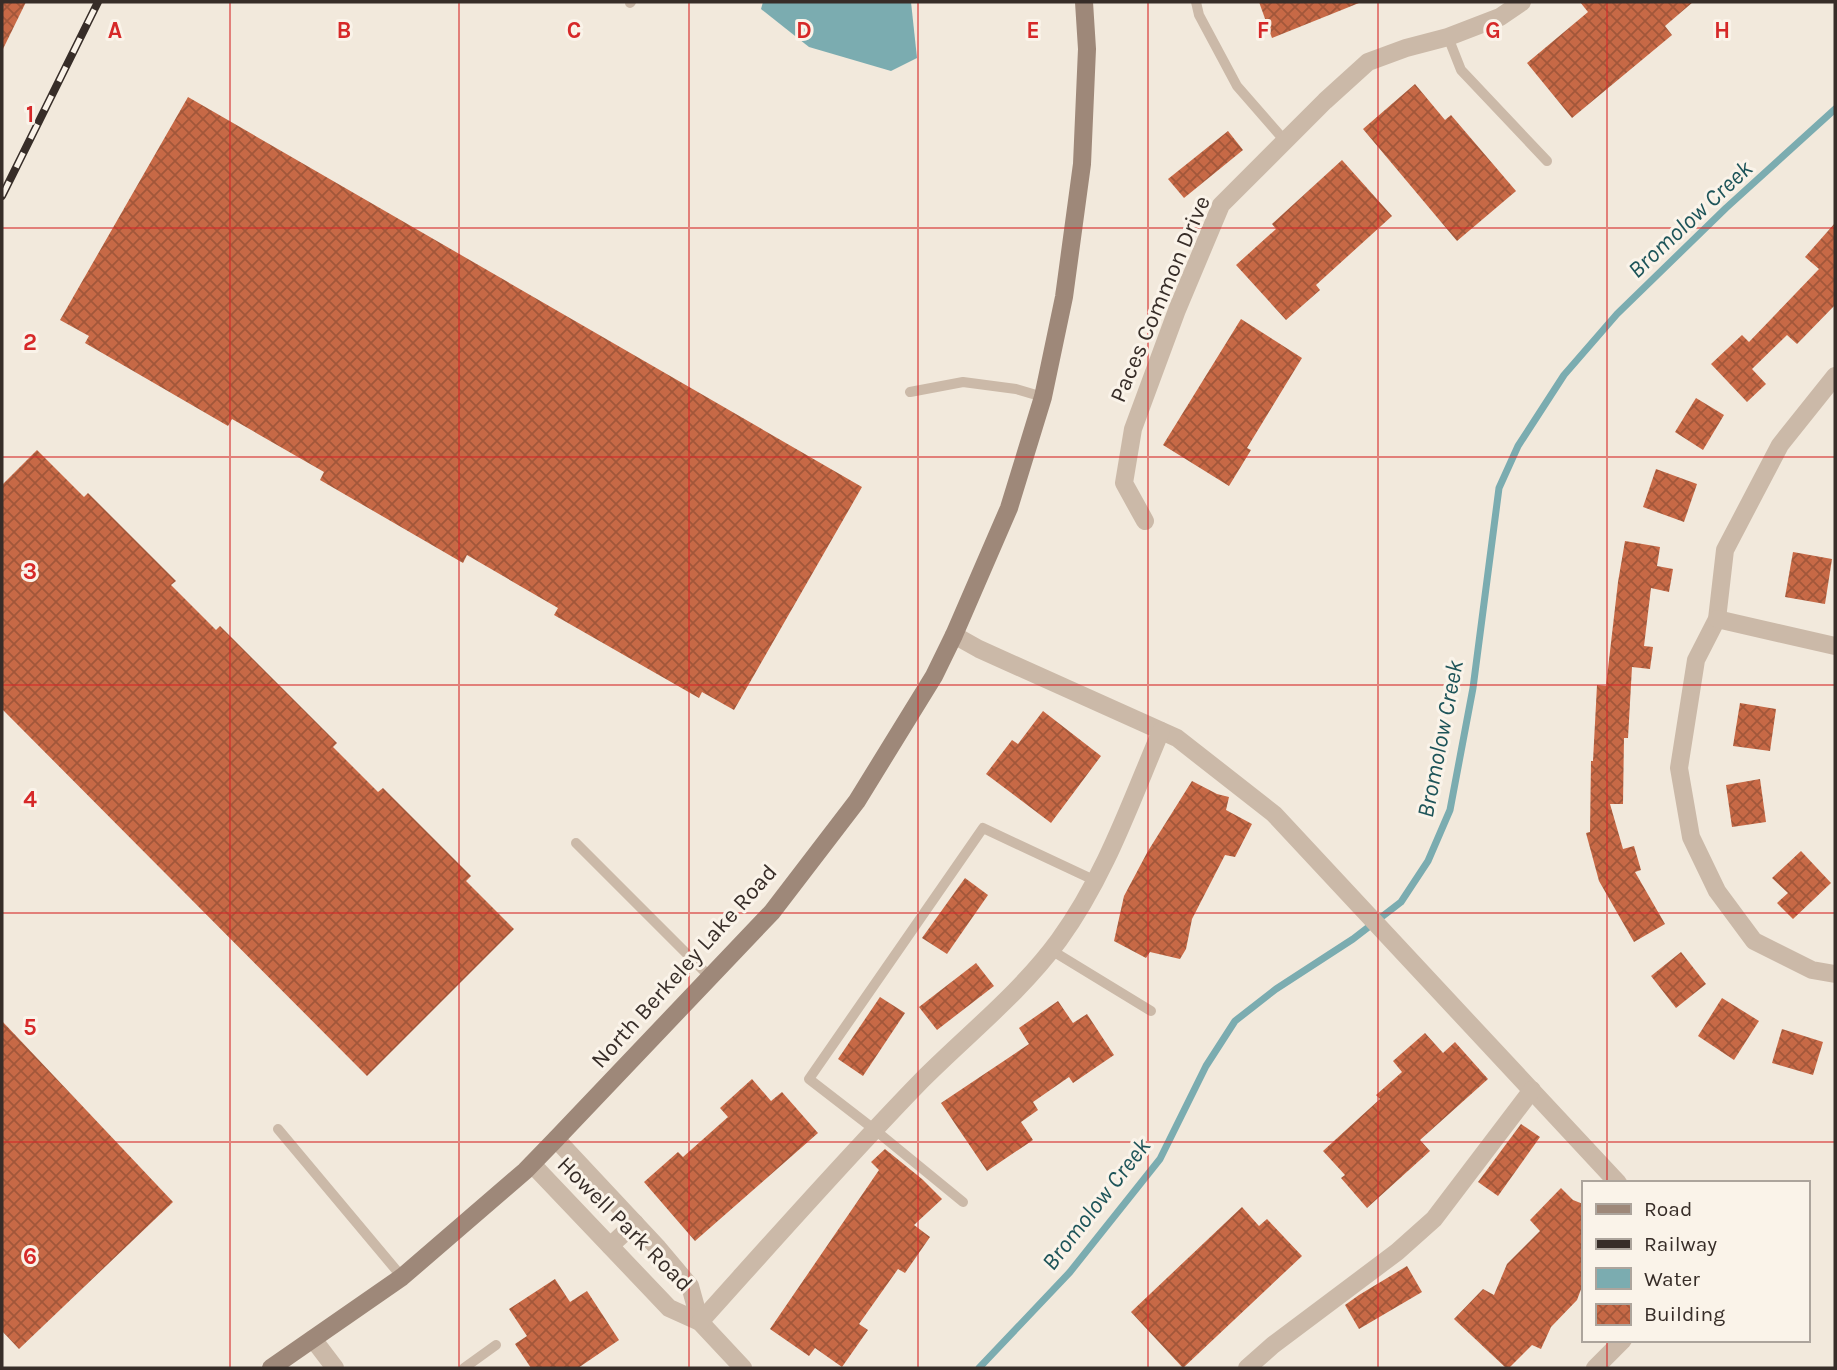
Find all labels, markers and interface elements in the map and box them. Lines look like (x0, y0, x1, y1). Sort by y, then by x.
text: A (108, 17, 122, 44)
text: B (337, 17, 351, 44)
text: C (567, 17, 581, 44)
text: D (796, 17, 812, 44)
text: E (1026, 17, 1040, 44)
text: F (1257, 17, 1269, 44)
text: G (1485, 17, 1501, 44)
text: H (1714, 17, 1730, 44)
text: 1 (26, 101, 34, 128)
water label: Bromolow Creek (1622, 154, 1759, 284)
street label: Paces Common Drive (1104, 192, 1216, 406)
text: 2 (23, 329, 37, 356)
text: 3 (23, 558, 37, 585)
water label: Bromolow Creek (1411, 657, 1469, 820)
text: 4 (23, 786, 37, 813)
street label: North Berkeley Lake Road (585, 859, 783, 1073)
text: 5 (23, 1014, 37, 1041)
water label: Bromolow Creek (1036, 1132, 1157, 1276)
street label: Howell Park Road (552, 1151, 698, 1297)
legend (1582, 1181, 1809, 1342)
text: Road (1644, 1197, 1692, 1221)
text: Railway (1644, 1232, 1717, 1256)
text: 6 (23, 1243, 37, 1270)
text: Water (1644, 1267, 1700, 1291)
text: Building (1644, 1302, 1725, 1326)

